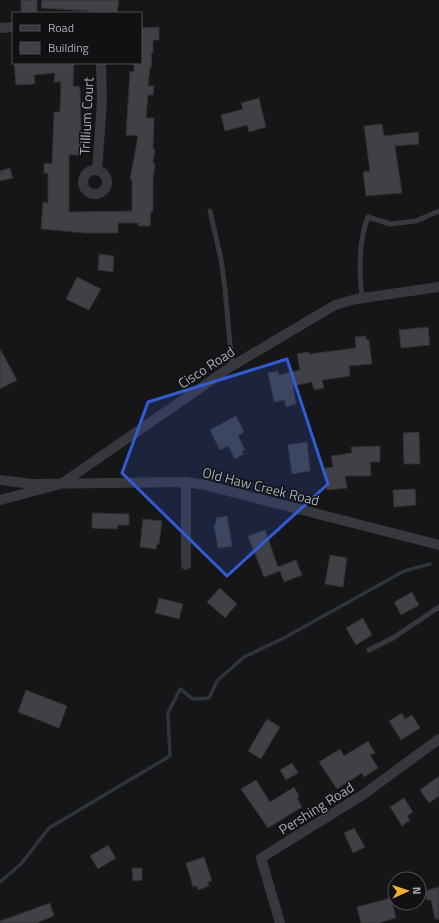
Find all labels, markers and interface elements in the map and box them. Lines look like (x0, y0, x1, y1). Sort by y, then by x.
legend (12, 12, 142, 64)
text: Road (48, 18, 74, 37)
text: Building (48, 38, 89, 57)
street label: Trillium Court (73, 76, 99, 155)
street label: Cisco Road (173, 341, 239, 393)
street label: Old Haw Creek Road (200, 461, 322, 511)
street label: Pershing Road (274, 776, 358, 840)
north arrow (387, 871, 427, 911)
text: N (409, 886, 425, 895)

